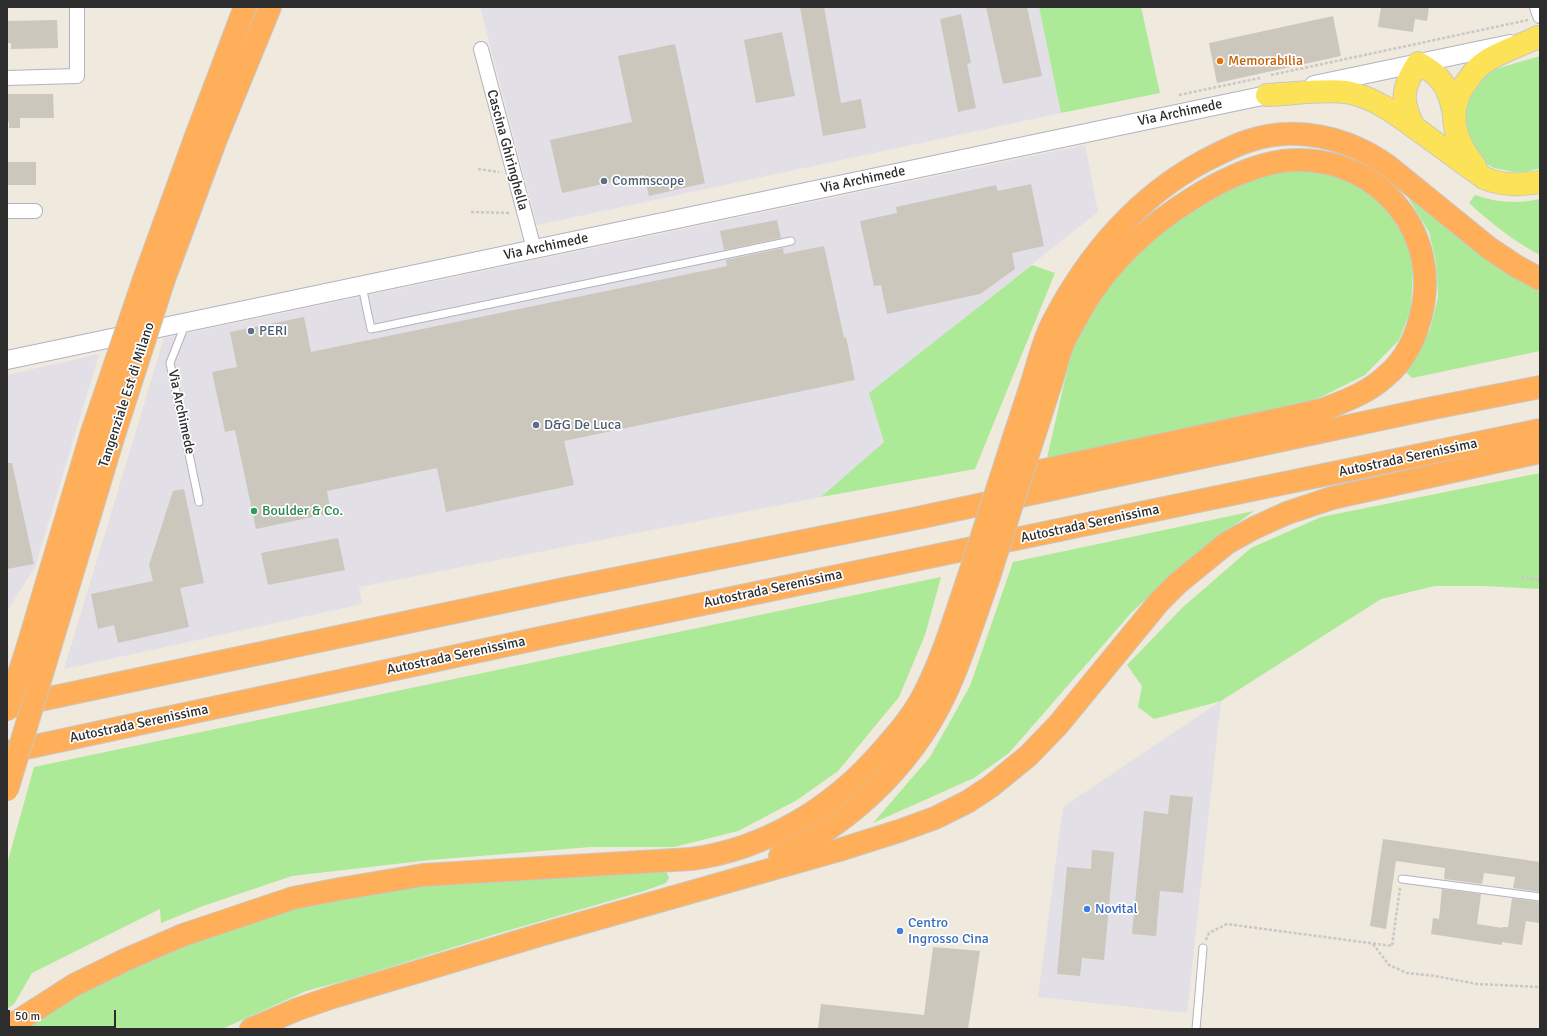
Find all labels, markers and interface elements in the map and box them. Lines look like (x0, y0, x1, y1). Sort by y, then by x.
place label: Memorabilia (1228, 53, 1303, 69)
marker: Memorabilia (1215, 56, 1225, 66)
street label: Cascina Ghiringhella (483, 88, 531, 212)
street label: Via Archimede (1136, 96, 1224, 130)
street label: Via Archimede (819, 163, 907, 197)
place label: Commscope (612, 173, 684, 189)
marker: Commscope (599, 176, 609, 186)
street label: Via Archimede (502, 230, 590, 264)
street label: Tangenziale Est di Milano (96, 320, 158, 470)
place label: PERI (259, 323, 287, 339)
marker: PERI (246, 326, 256, 336)
street label: Via Archimede (164, 368, 198, 456)
place label: D&G De Luca (544, 417, 621, 433)
marker: D&G De Luca (531, 420, 541, 430)
street label: Autostrada Serenissima (1337, 435, 1479, 481)
street label: Autostrada Serenissima (1019, 501, 1161, 547)
place label: Boulder & Co. (262, 503, 343, 519)
marker: Boulder & Co. (249, 506, 259, 516)
street label: Autostrada Serenissima (702, 566, 844, 612)
street label: Autostrada Serenissima (385, 633, 527, 679)
street label: Autostrada Serenissima (68, 701, 210, 747)
place label: Novital (1095, 901, 1138, 917)
marker: Novital (1082, 904, 1092, 914)
place label: Centro Ingrosso Cina (908, 915, 989, 948)
marker: Centro Ingrosso Cina (895, 926, 905, 936)
scale bar (10, 1002, 118, 1028)
text: 50 m (15, 1009, 40, 1024)

